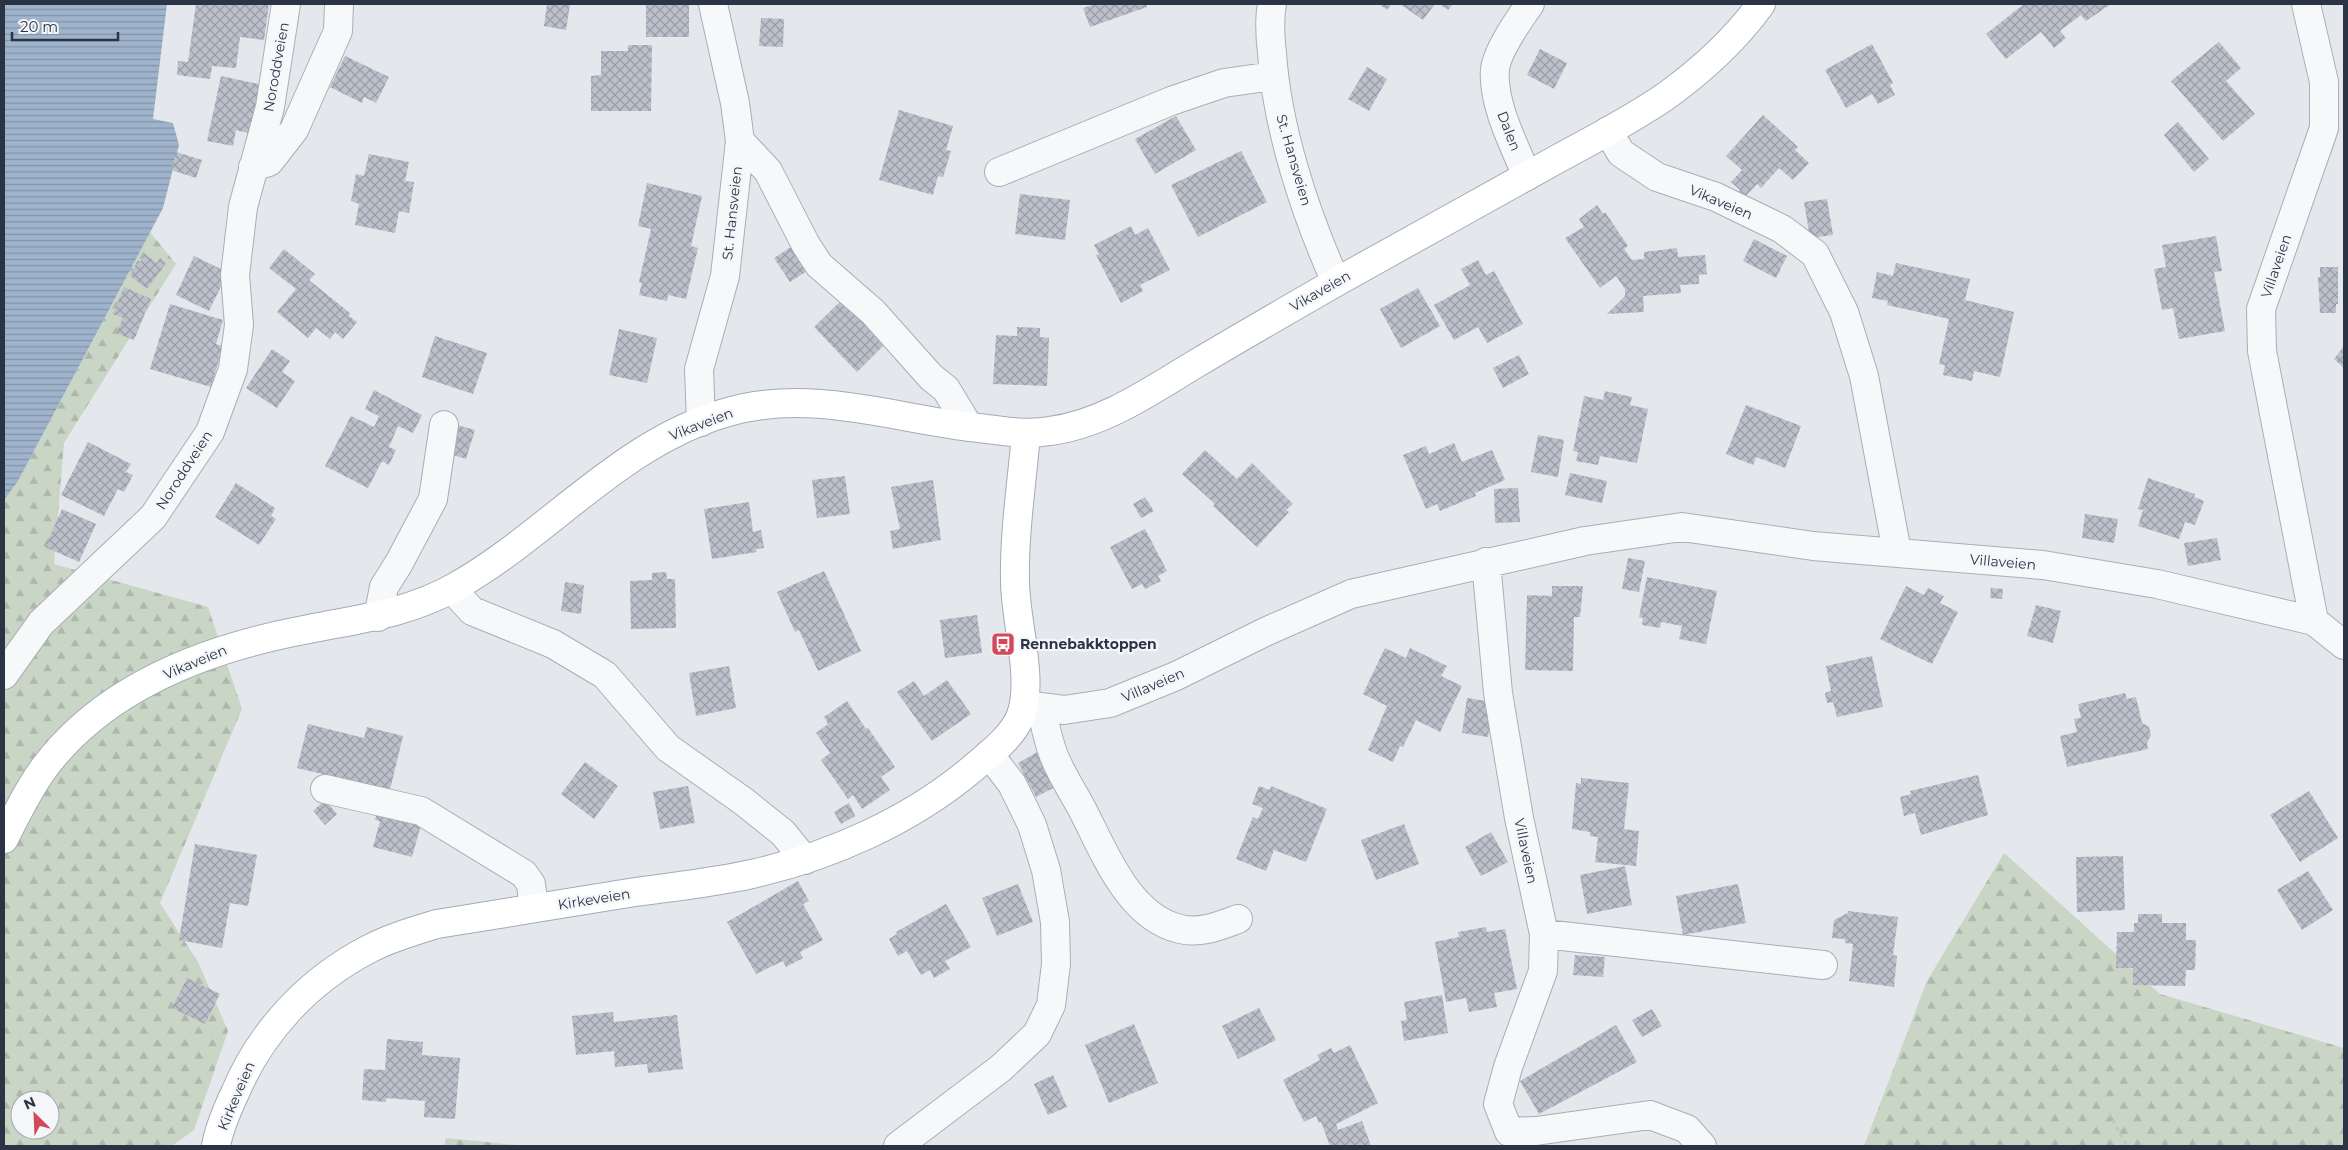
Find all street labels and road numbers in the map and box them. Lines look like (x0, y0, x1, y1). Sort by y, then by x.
street label: Noroddveien (259, 21, 293, 113)
street label: Dalen (1493, 108, 1525, 154)
street label: St. Hansveien (1272, 112, 1316, 208)
street label: St. Hansveien (718, 165, 746, 261)
street label: Vikaveien (1687, 181, 1755, 223)
street label: Villaveien (2257, 232, 2295, 300)
street label: Vikaveien (1286, 266, 1354, 316)
street label: Vikaveien (666, 404, 736, 444)
street label: Noroddveien (152, 427, 216, 513)
street label: Villaveien (1969, 550, 2037, 574)
street label: Vikaveien (161, 641, 229, 683)
street label: Villaveien (1119, 664, 1187, 706)
street label: Villaveien (1510, 817, 1542, 885)
street label: Kirkeveien (556, 884, 632, 914)
street label: Kirkeveien (213, 1059, 259, 1133)

